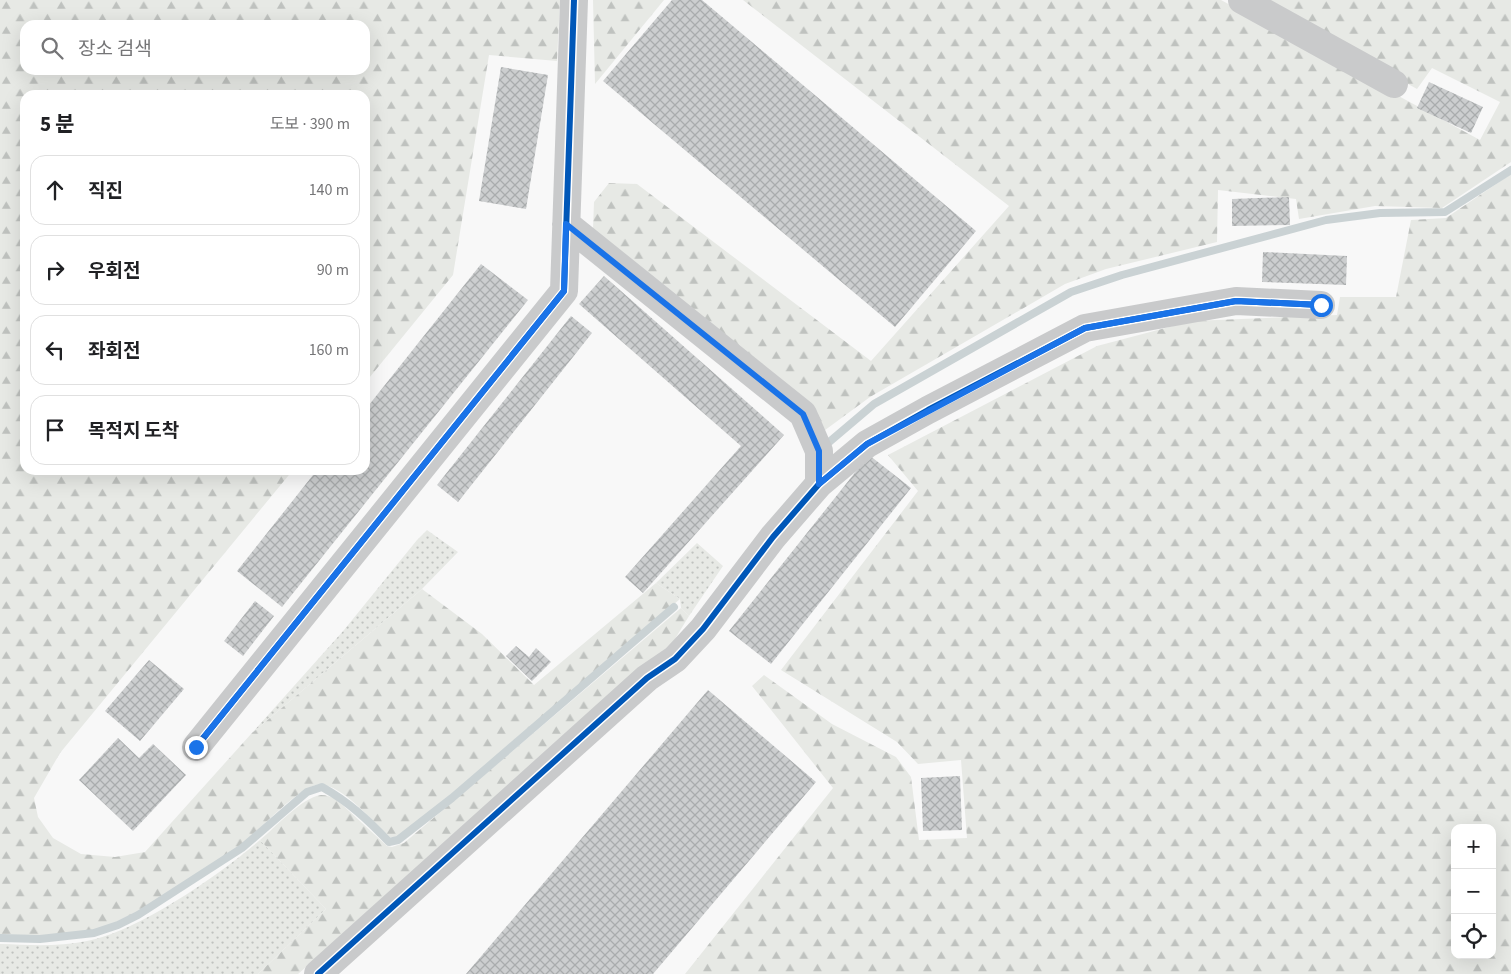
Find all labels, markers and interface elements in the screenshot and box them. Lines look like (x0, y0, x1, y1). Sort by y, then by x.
search box (20, 20, 370, 75)
icon: search (38, 34, 66, 62)
text: 장소 검색 (78, 36, 152, 63)
text: 5 분 (40, 109, 75, 139)
text: 도보 · 390 m (270, 113, 350, 135)
icon: ahead (41, 176, 69, 204)
text: 직진 (88, 178, 123, 205)
text: 140 m (309, 179, 349, 201)
icon: right (41, 256, 69, 284)
text: 우회전 (88, 258, 140, 285)
text: 90 m (317, 259, 349, 281)
route start (1310, 294, 1333, 317)
icon: left (41, 336, 69, 364)
text: 좌회전 (88, 338, 140, 365)
text: 160 m (309, 339, 349, 361)
icon: arrive (41, 416, 69, 444)
text: 목적지 도착 (88, 418, 179, 445)
route end (185, 736, 208, 759)
map controls (1451, 824, 1496, 959)
button: + (1451, 824, 1496, 869)
button: − (1451, 869, 1496, 914)
button: locate (1451, 914, 1496, 959)

